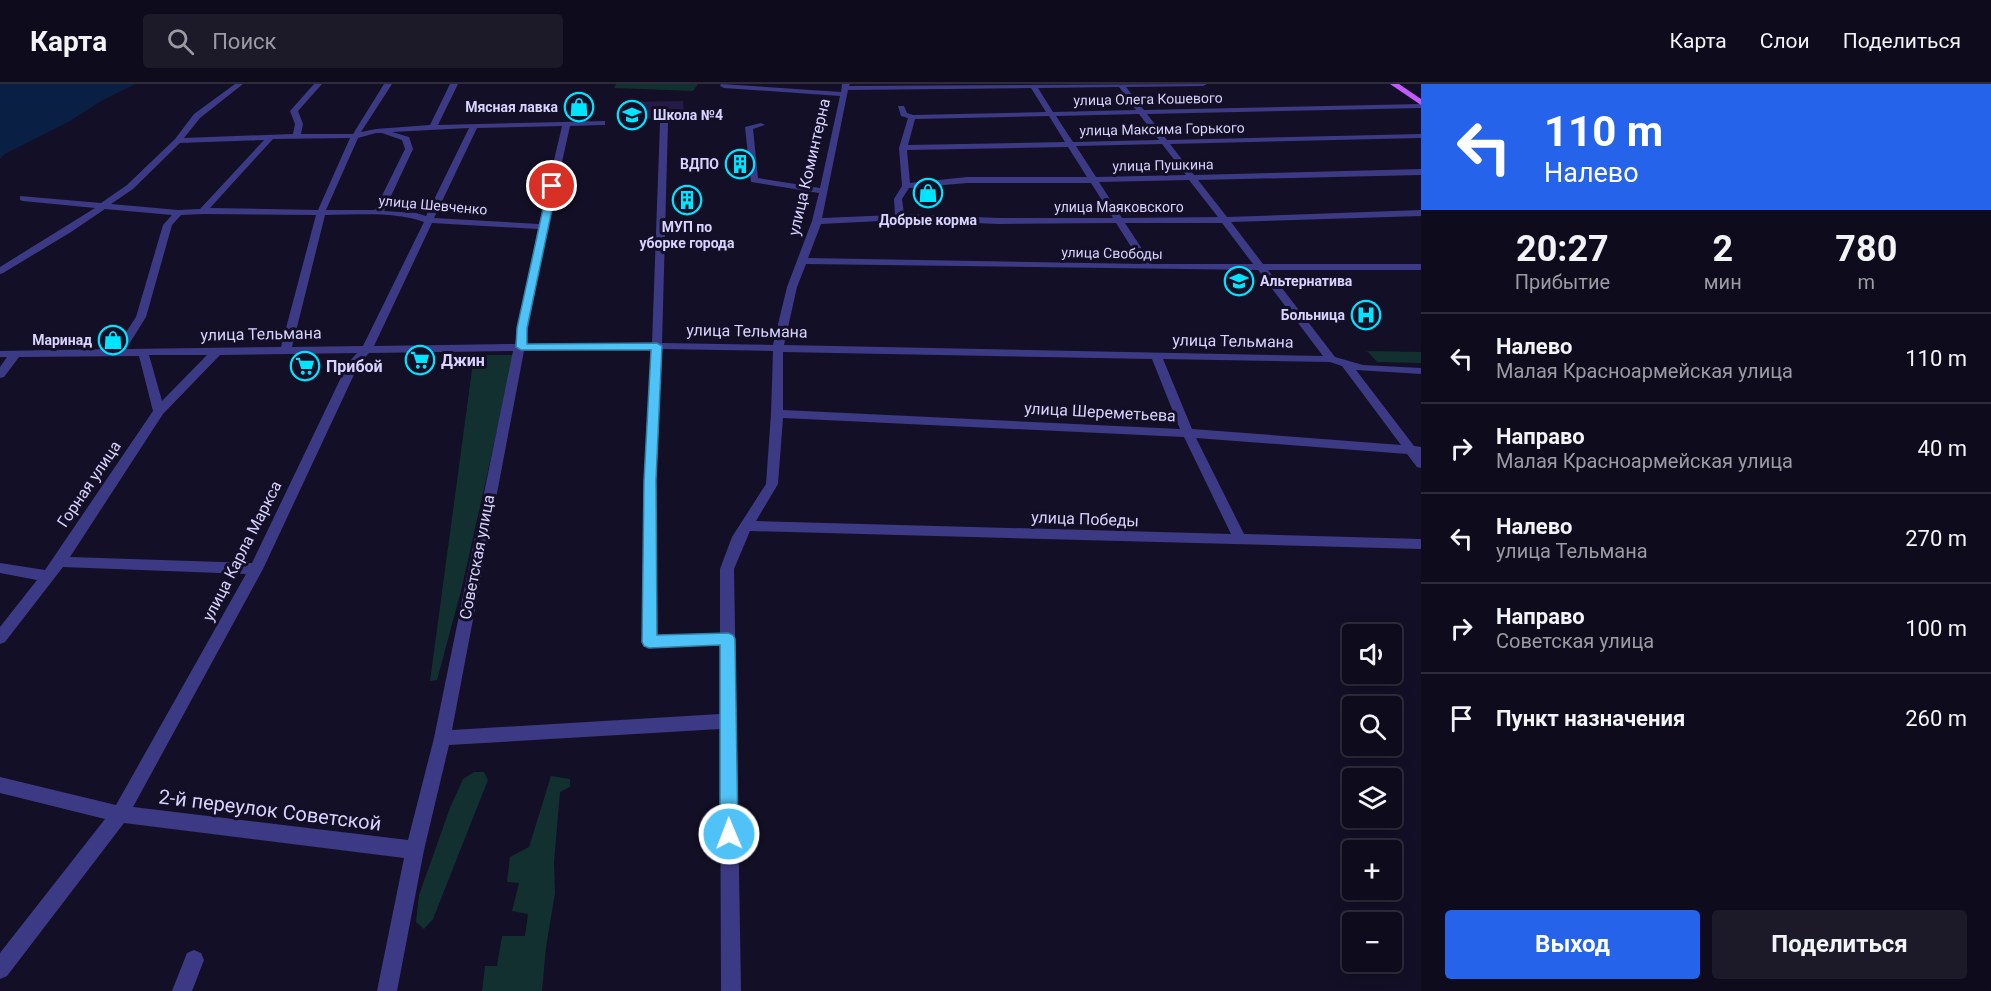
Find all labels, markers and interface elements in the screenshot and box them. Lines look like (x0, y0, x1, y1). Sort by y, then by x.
search box (143, 14, 563, 68)
text: Карта (30, 25, 107, 58)
icon: search (164, 25, 197, 58)
text: Поиск (212, 29, 277, 54)
text: Карта (1670, 29, 1727, 53)
text: Слои (1760, 29, 1810, 53)
text: Поделиться (1843, 29, 1961, 53)
street label: улица Олега Кошевого (1073, 90, 1223, 108)
shop icon: Мясная лавка (563, 91, 595, 123)
street label: улица Коминтерна (784, 97, 834, 237)
place label: Мясная лавка (465, 99, 559, 115)
school or university icon: Школа №4 (616, 99, 648, 131)
place label: Школа №4 (653, 107, 723, 123)
text: 110 m (1544, 107, 1663, 156)
icon: left (1445, 108, 1523, 186)
street label: улица Максима Горького (1079, 120, 1245, 138)
building icon: ВДПО (724, 148, 756, 180)
place label: ВДПО (680, 156, 719, 172)
street label: улица Пушкина (1112, 156, 1214, 174)
text: Налево (1544, 157, 1639, 189)
pin (526, 160, 577, 211)
icon: arrive (535, 169, 568, 202)
shop icon: Добрые корма (912, 177, 944, 209)
building icon: МУП по уборке города (671, 184, 703, 216)
street label: улица Шевченко (378, 192, 488, 218)
street label: улица Маяковского (1054, 199, 1184, 215)
place label: Добрые корма (879, 212, 978, 228)
place label: МУП по уборке города (640, 219, 735, 251)
text: 20:27 (1516, 228, 1609, 270)
text: 2 (1712, 228, 1733, 270)
text: 780 (1835, 228, 1897, 270)
street label: улица Свободы (1061, 244, 1163, 262)
school or university icon: Альтернатива (1223, 265, 1255, 297)
text: Прибытие (1515, 270, 1610, 294)
text: мин (1704, 270, 1742, 294)
text: m (1858, 270, 1875, 294)
place label: Альтернатива (1260, 273, 1353, 289)
hospital icon: Больница (1350, 299, 1382, 331)
place label: Больница (1281, 307, 1346, 323)
street label: улица Тельмана (686, 320, 808, 342)
street label: улица Тельмана (200, 323, 322, 345)
shop icon: Маринад (97, 324, 129, 356)
street label: улица Тельмана (1172, 330, 1294, 352)
place label: Маринад (32, 332, 92, 348)
text: Налево (1496, 334, 1573, 359)
icon: left (1445, 342, 1478, 375)
supermarket icon: Джин (404, 344, 436, 376)
text: 110 m (1905, 346, 1967, 371)
supermarket icon: Прибой (289, 350, 321, 382)
place label: Джин (441, 351, 485, 370)
place label: Прибой (326, 357, 383, 376)
text: Малая Красноармейская улица (1496, 359, 1793, 383)
street label: улица Шереметьева (1024, 399, 1176, 425)
text: Направо (1496, 424, 1585, 449)
icon: right (1445, 432, 1478, 465)
text: 40 m (1918, 436, 1967, 461)
street label: Горная улица (53, 437, 125, 531)
text: Малая Красноармейская улица (1496, 449, 1793, 473)
street label: улица Карла Маркса (198, 478, 286, 624)
street label: Советская улица (456, 493, 498, 621)
street label: улица Победы (1031, 508, 1139, 530)
text: Налево (1496, 514, 1573, 539)
icon: left (1445, 522, 1478, 555)
text: 270 m (1905, 526, 1967, 551)
text: улица Тельмана (1496, 539, 1648, 563)
text: Направо (1496, 604, 1585, 629)
icon: right (1445, 612, 1478, 645)
text: 100 m (1905, 616, 1967, 641)
map controls (1342, 624, 1402, 972)
button: sound (1342, 624, 1402, 684)
text: Советская улица (1496, 629, 1654, 653)
button: search (1342, 696, 1402, 756)
icon: arrive (1445, 702, 1478, 735)
text: Пункт назначения (1496, 706, 1685, 731)
text: 260 m (1905, 706, 1967, 731)
button: layers (1342, 768, 1402, 828)
street label: 2-й переулок Советской (157, 784, 383, 836)
position arrow (697, 802, 761, 866)
button: + (1342, 840, 1402, 900)
button: Выход (1445, 910, 1700, 979)
button: Поделиться (1712, 910, 1967, 979)
button: − (1342, 912, 1402, 972)

